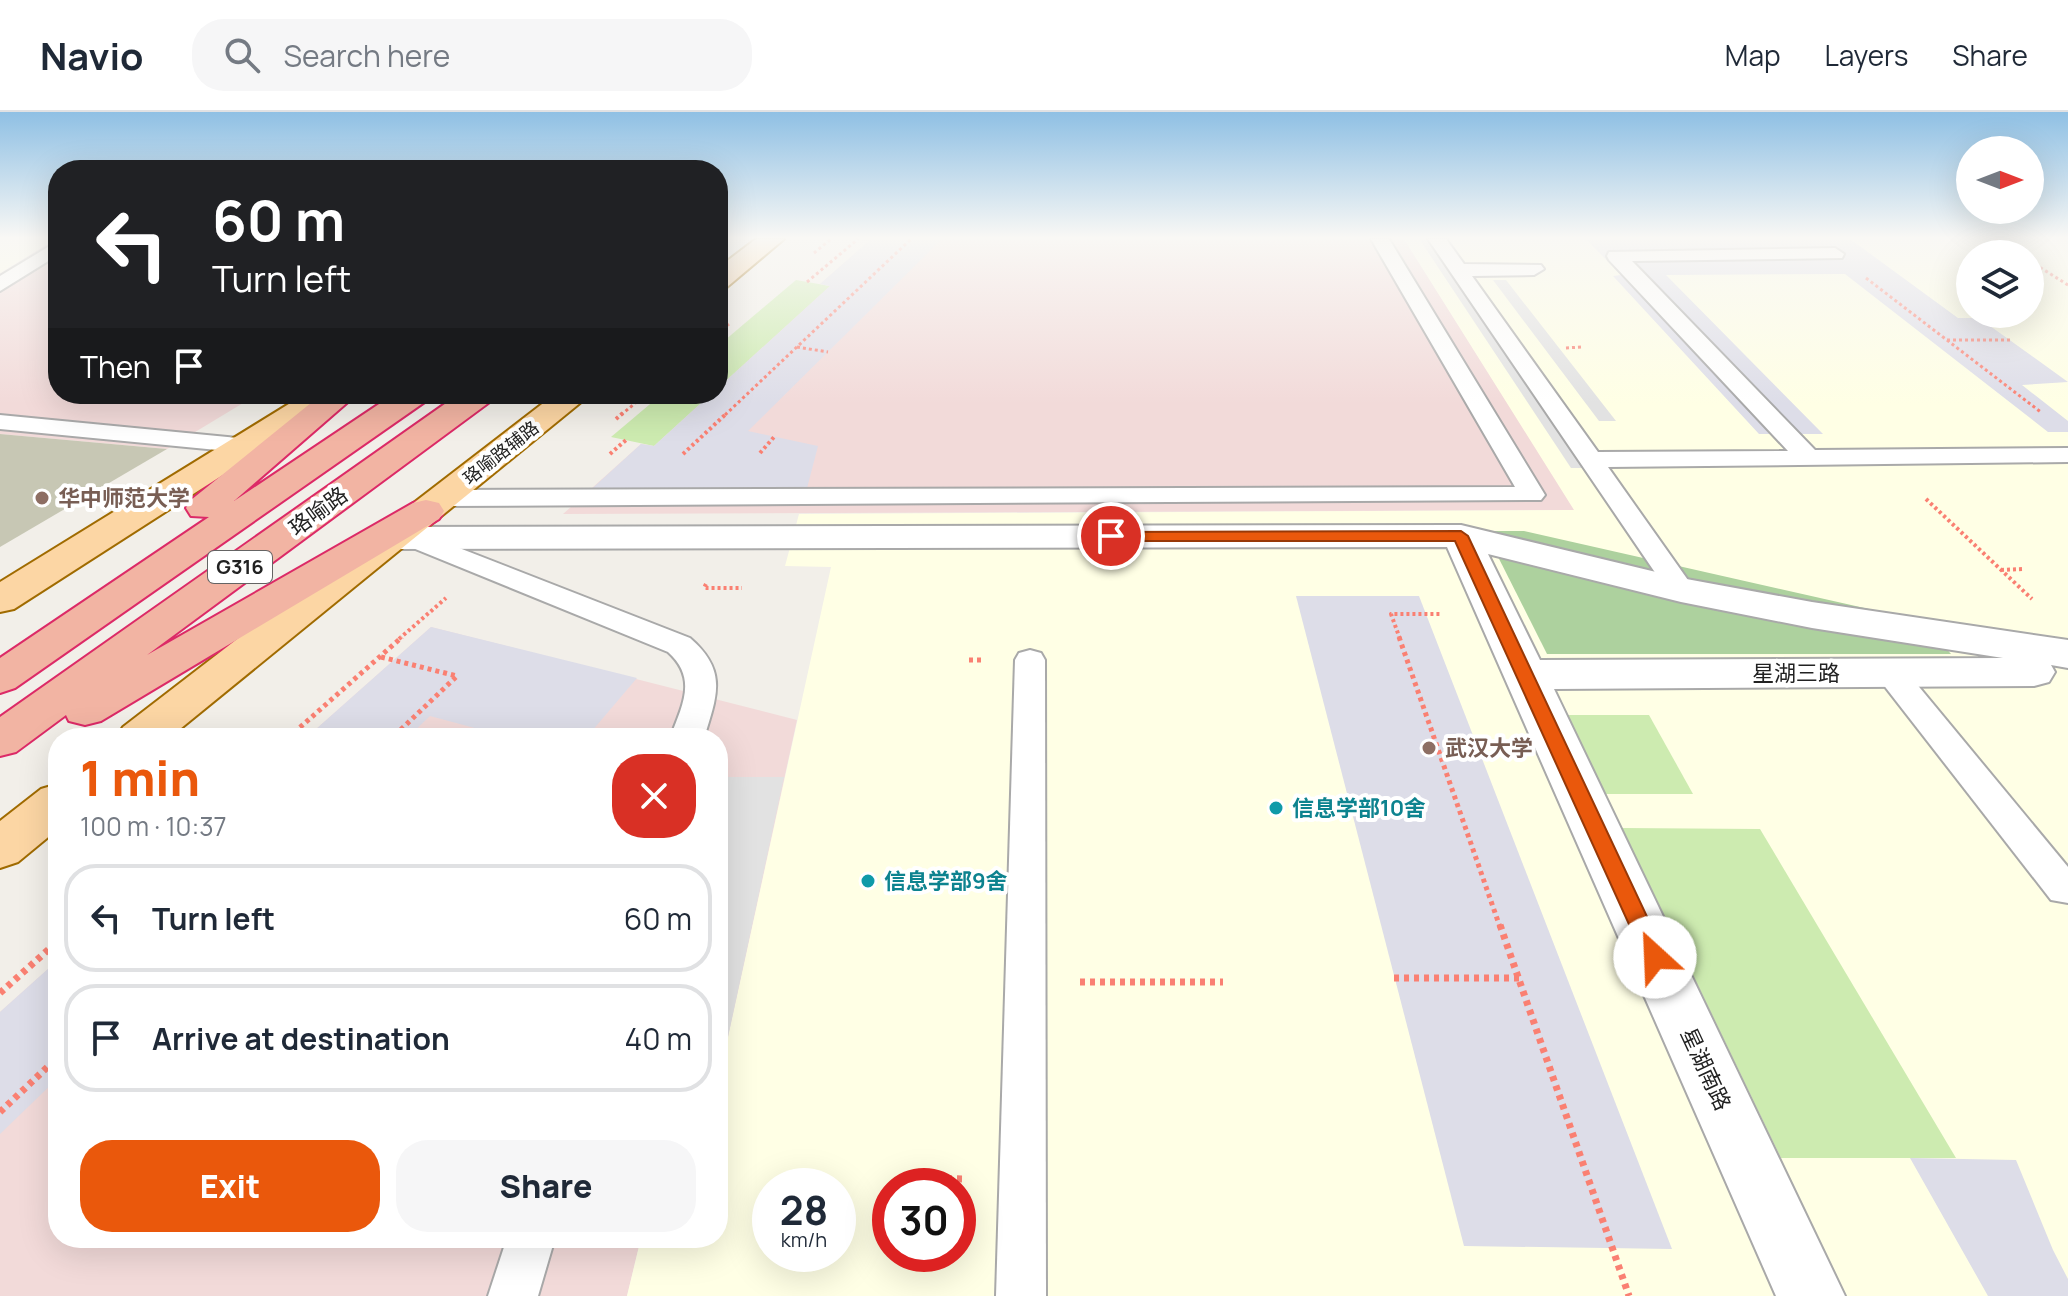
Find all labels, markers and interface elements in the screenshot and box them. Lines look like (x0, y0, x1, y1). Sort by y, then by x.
search box (192, 19, 752, 91)
text: Navio (40, 29, 144, 81)
icon: search (220, 33, 264, 77)
text: Search here (284, 35, 450, 76)
text: Map (1725, 36, 1781, 74)
text: Layers (1825, 36, 1908, 74)
text: Share (1952, 36, 2028, 74)
north arrow (1956, 136, 2044, 224)
map controls (1956, 136, 2044, 328)
text: 60 m (212, 181, 345, 258)
icon: left (80, 192, 184, 296)
button: layers (1956, 240, 2044, 328)
text: Turn left (212, 254, 351, 303)
icon: arrive (167, 344, 211, 388)
text: Then (80, 346, 151, 387)
street label: 珞喻路辅路 (458, 415, 543, 489)
street label: 珞喻路 (282, 479, 354, 543)
place label: 华中师范大学 (58, 483, 190, 513)
marker: 华中师范大学 (33, 489, 51, 507)
pin (1077, 502, 1145, 570)
icon: arrive (1089, 514, 1133, 558)
road number: G316 (208, 551, 272, 583)
street label: 星湖三路 (1752, 658, 1840, 688)
place label: 武汉大学 (1445, 733, 1533, 763)
marker: 武汉大学 (1420, 739, 1438, 757)
text: 1 min (80, 745, 200, 810)
button: close (612, 754, 696, 838)
place label: 信息学部10舍 (1292, 793, 1426, 823)
marker: 信息学部10舍 (1267, 799, 1285, 817)
text: 100 m · 10:37 (80, 808, 227, 844)
place label: 信息学部9舍 (884, 866, 1008, 896)
marker: 信息学部9舍 (859, 872, 877, 890)
icon: left (84, 896, 128, 940)
text: Turn left (152, 898, 275, 939)
text: 60 m (624, 898, 692, 939)
position arrow (1613, 915, 1697, 999)
icon: arrive (84, 1016, 128, 1060)
text: Arrive at destination (152, 1018, 450, 1059)
text: 40 m (625, 1018, 692, 1059)
street label: 星湖南路 (1674, 1023, 1738, 1115)
button: Exit (80, 1140, 380, 1232)
button: Share (396, 1140, 696, 1232)
speed limit sign: 30 (872, 1168, 976, 1272)
text: 28 (780, 1182, 828, 1237)
text: km/h (781, 1226, 827, 1253)

